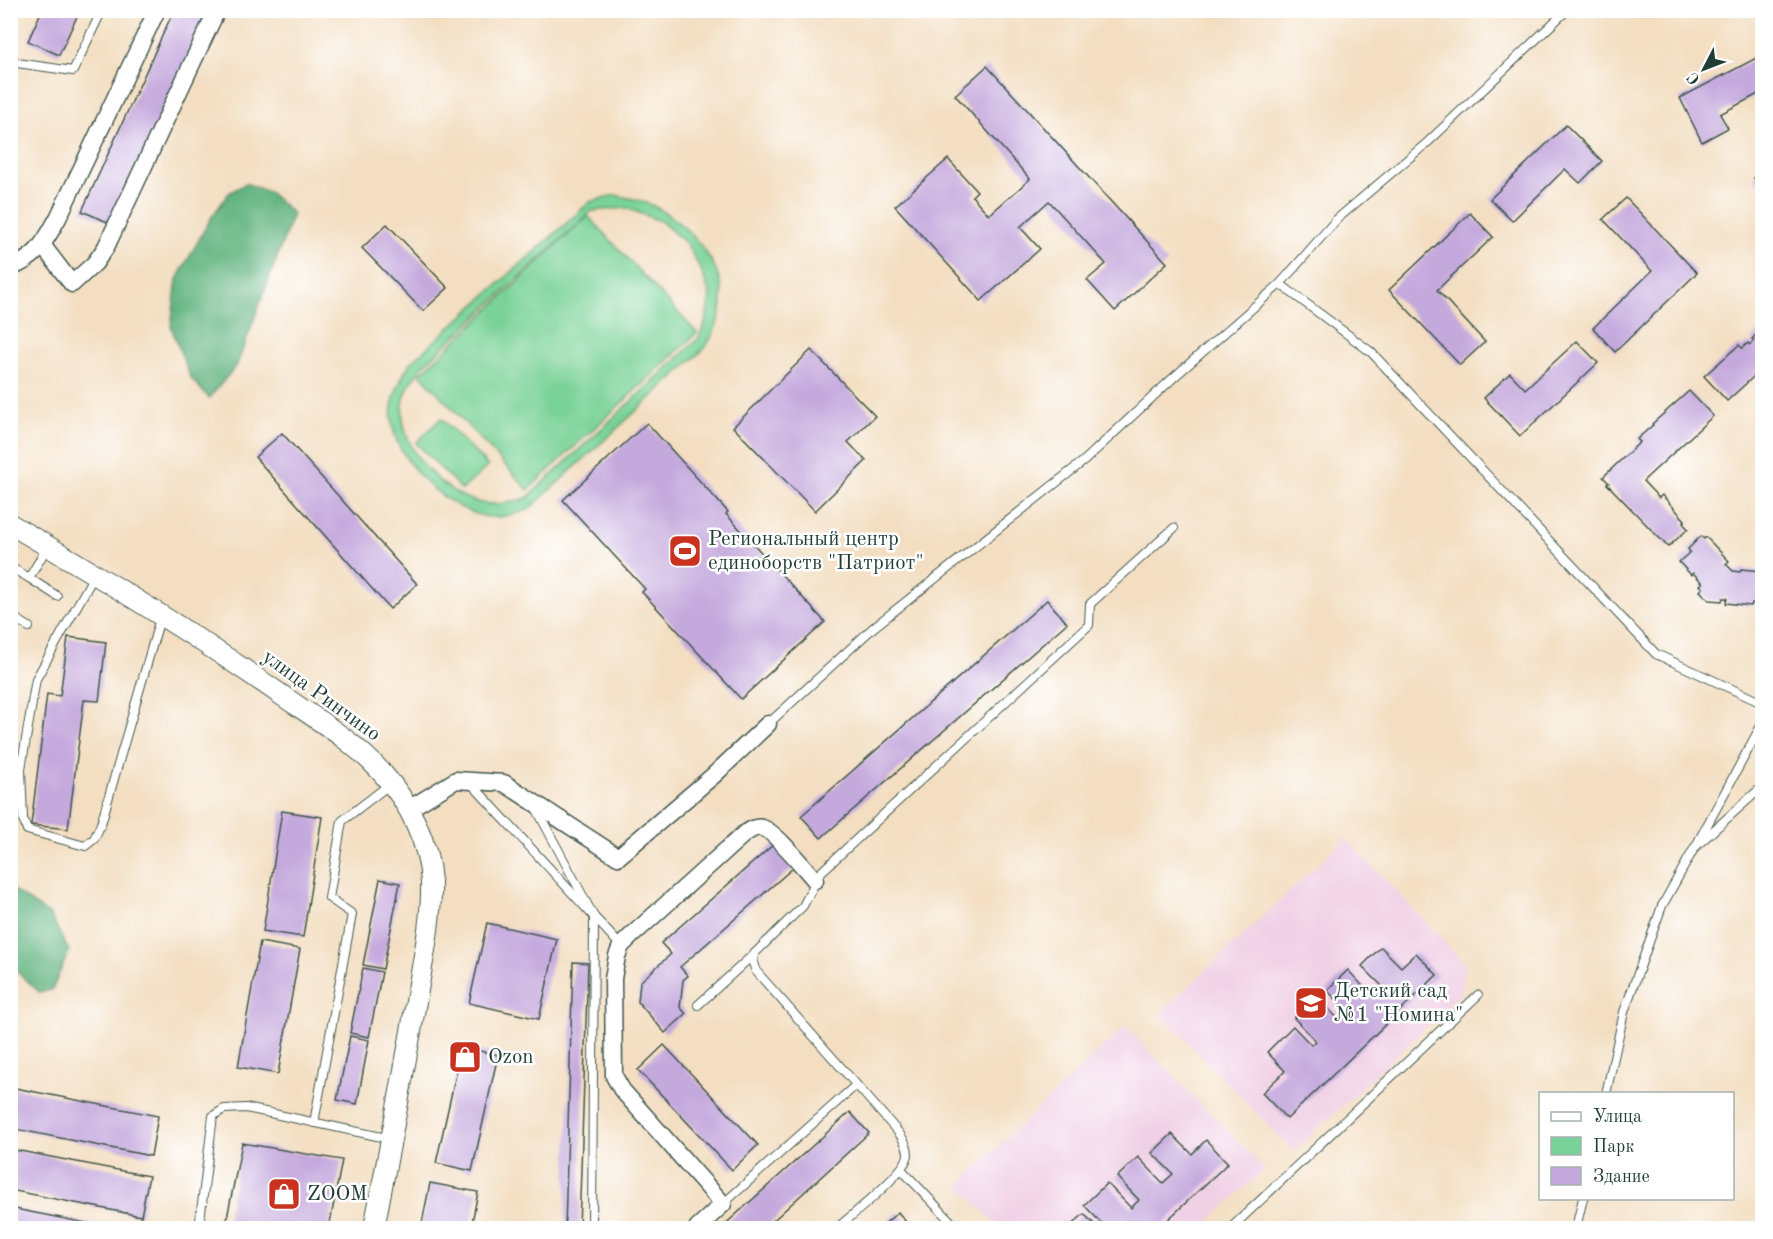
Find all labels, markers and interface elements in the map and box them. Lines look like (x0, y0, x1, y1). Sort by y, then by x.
north arrow (1674, 39, 1734, 99)
text: С (1685, 68, 1704, 87)
place label: Региональный центр единоборств "Патриот" (708, 529, 924, 574)
sports icon: Региональный центр единоборств "Патриот" (667, 533, 703, 569)
street label: улица Ринчино (258, 646, 384, 746)
place label: Детский сад №1 "Номина" (1334, 981, 1463, 1026)
school or university icon: Детский сад №1 "Номина" (1293, 985, 1329, 1021)
shop icon: Ozon (447, 1039, 483, 1075)
place label: Ozon (488, 1047, 534, 1068)
legend (1539, 1092, 1734, 1200)
text: Улица (1593, 1108, 1642, 1126)
text: Парк (1593, 1138, 1634, 1156)
text: Здание (1593, 1168, 1650, 1186)
shop icon: ZOOM (266, 1176, 302, 1212)
place label: ZOOM (307, 1184, 368, 1205)

